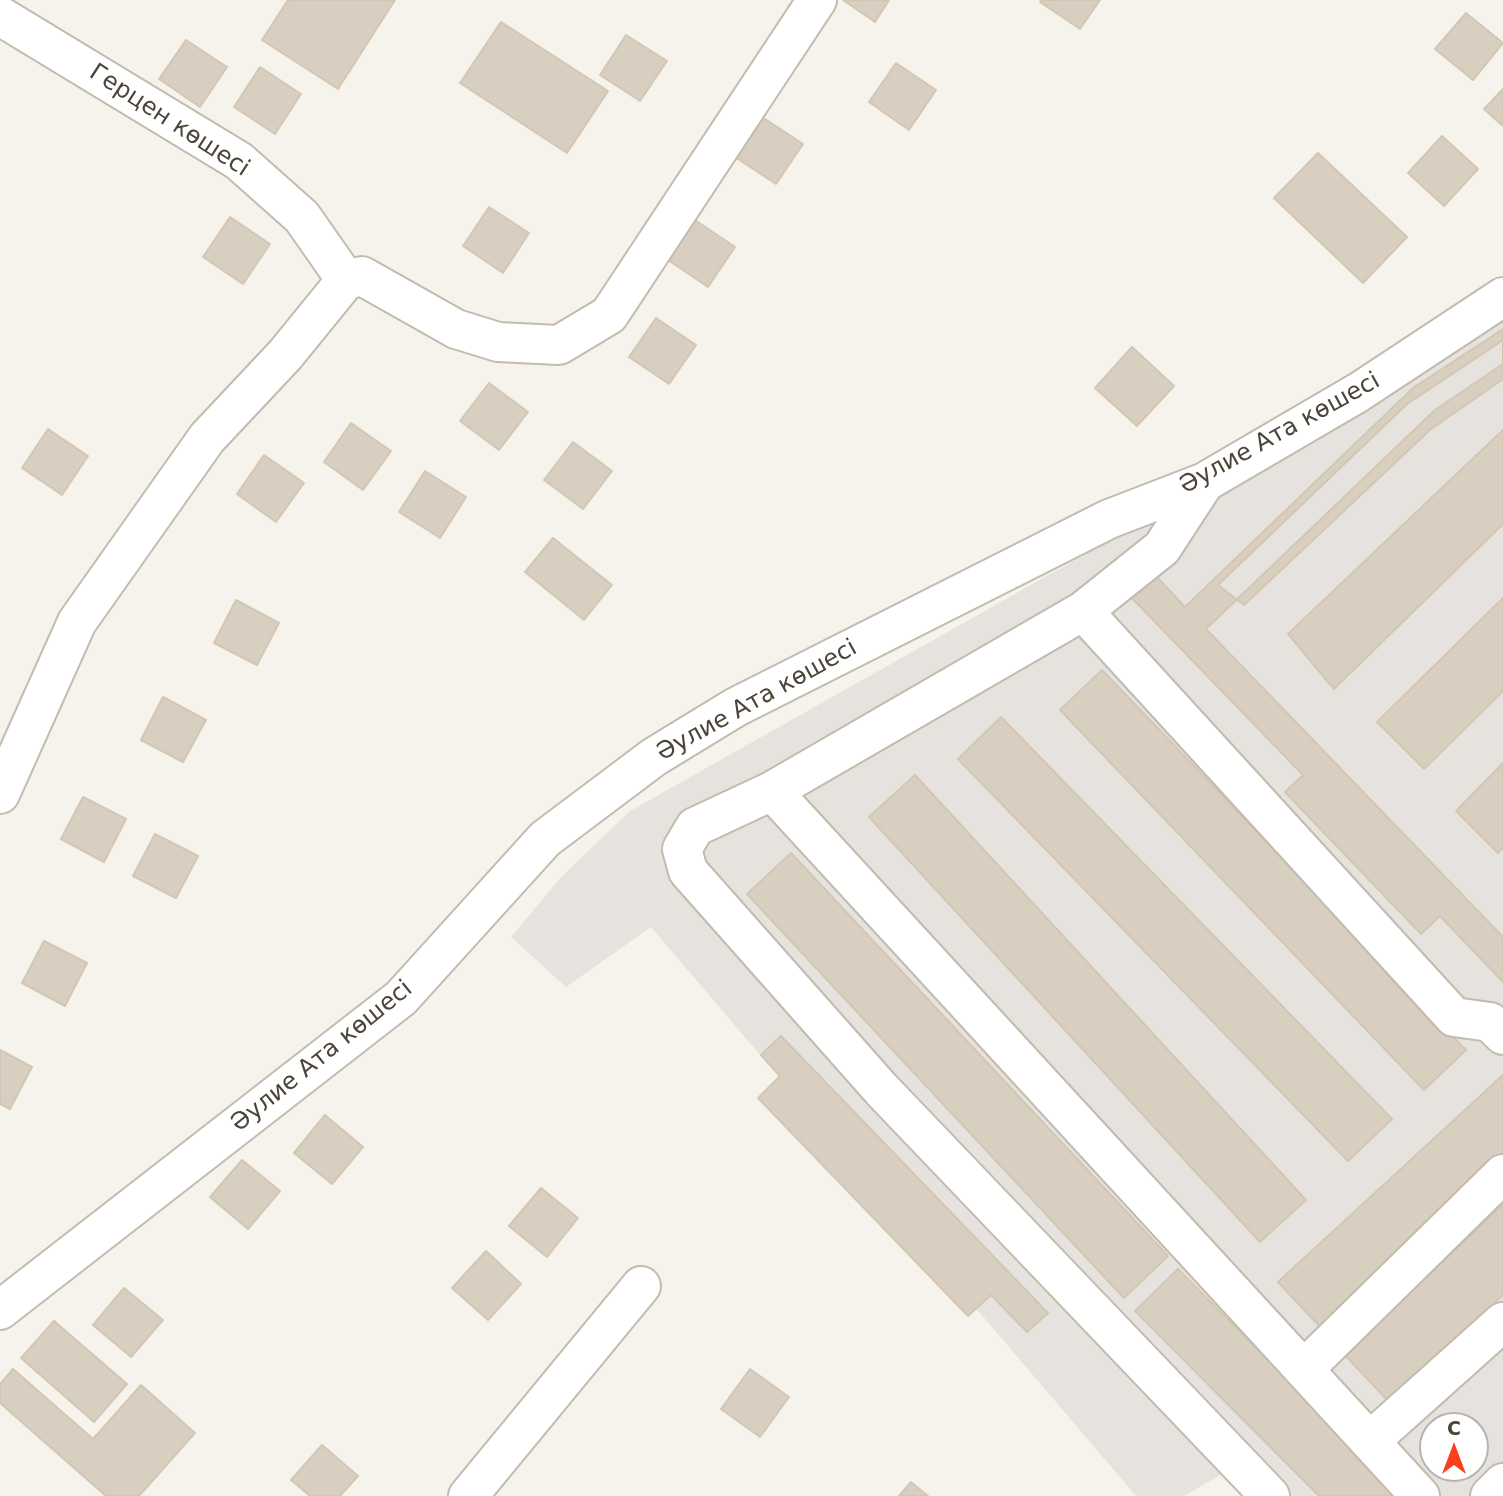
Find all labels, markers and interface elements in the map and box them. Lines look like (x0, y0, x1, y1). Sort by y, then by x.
street label: Герцен көшесі (84, 59, 254, 183)
street label: Әулие Ата көшесі (1175, 367, 1385, 501)
street label: Әулие Ата көшесі (652, 634, 862, 768)
street label: Әулие Ата көшесі (226, 975, 418, 1139)
north arrow (1419, 1412, 1489, 1482)
text: С (1447, 1417, 1461, 1439)

